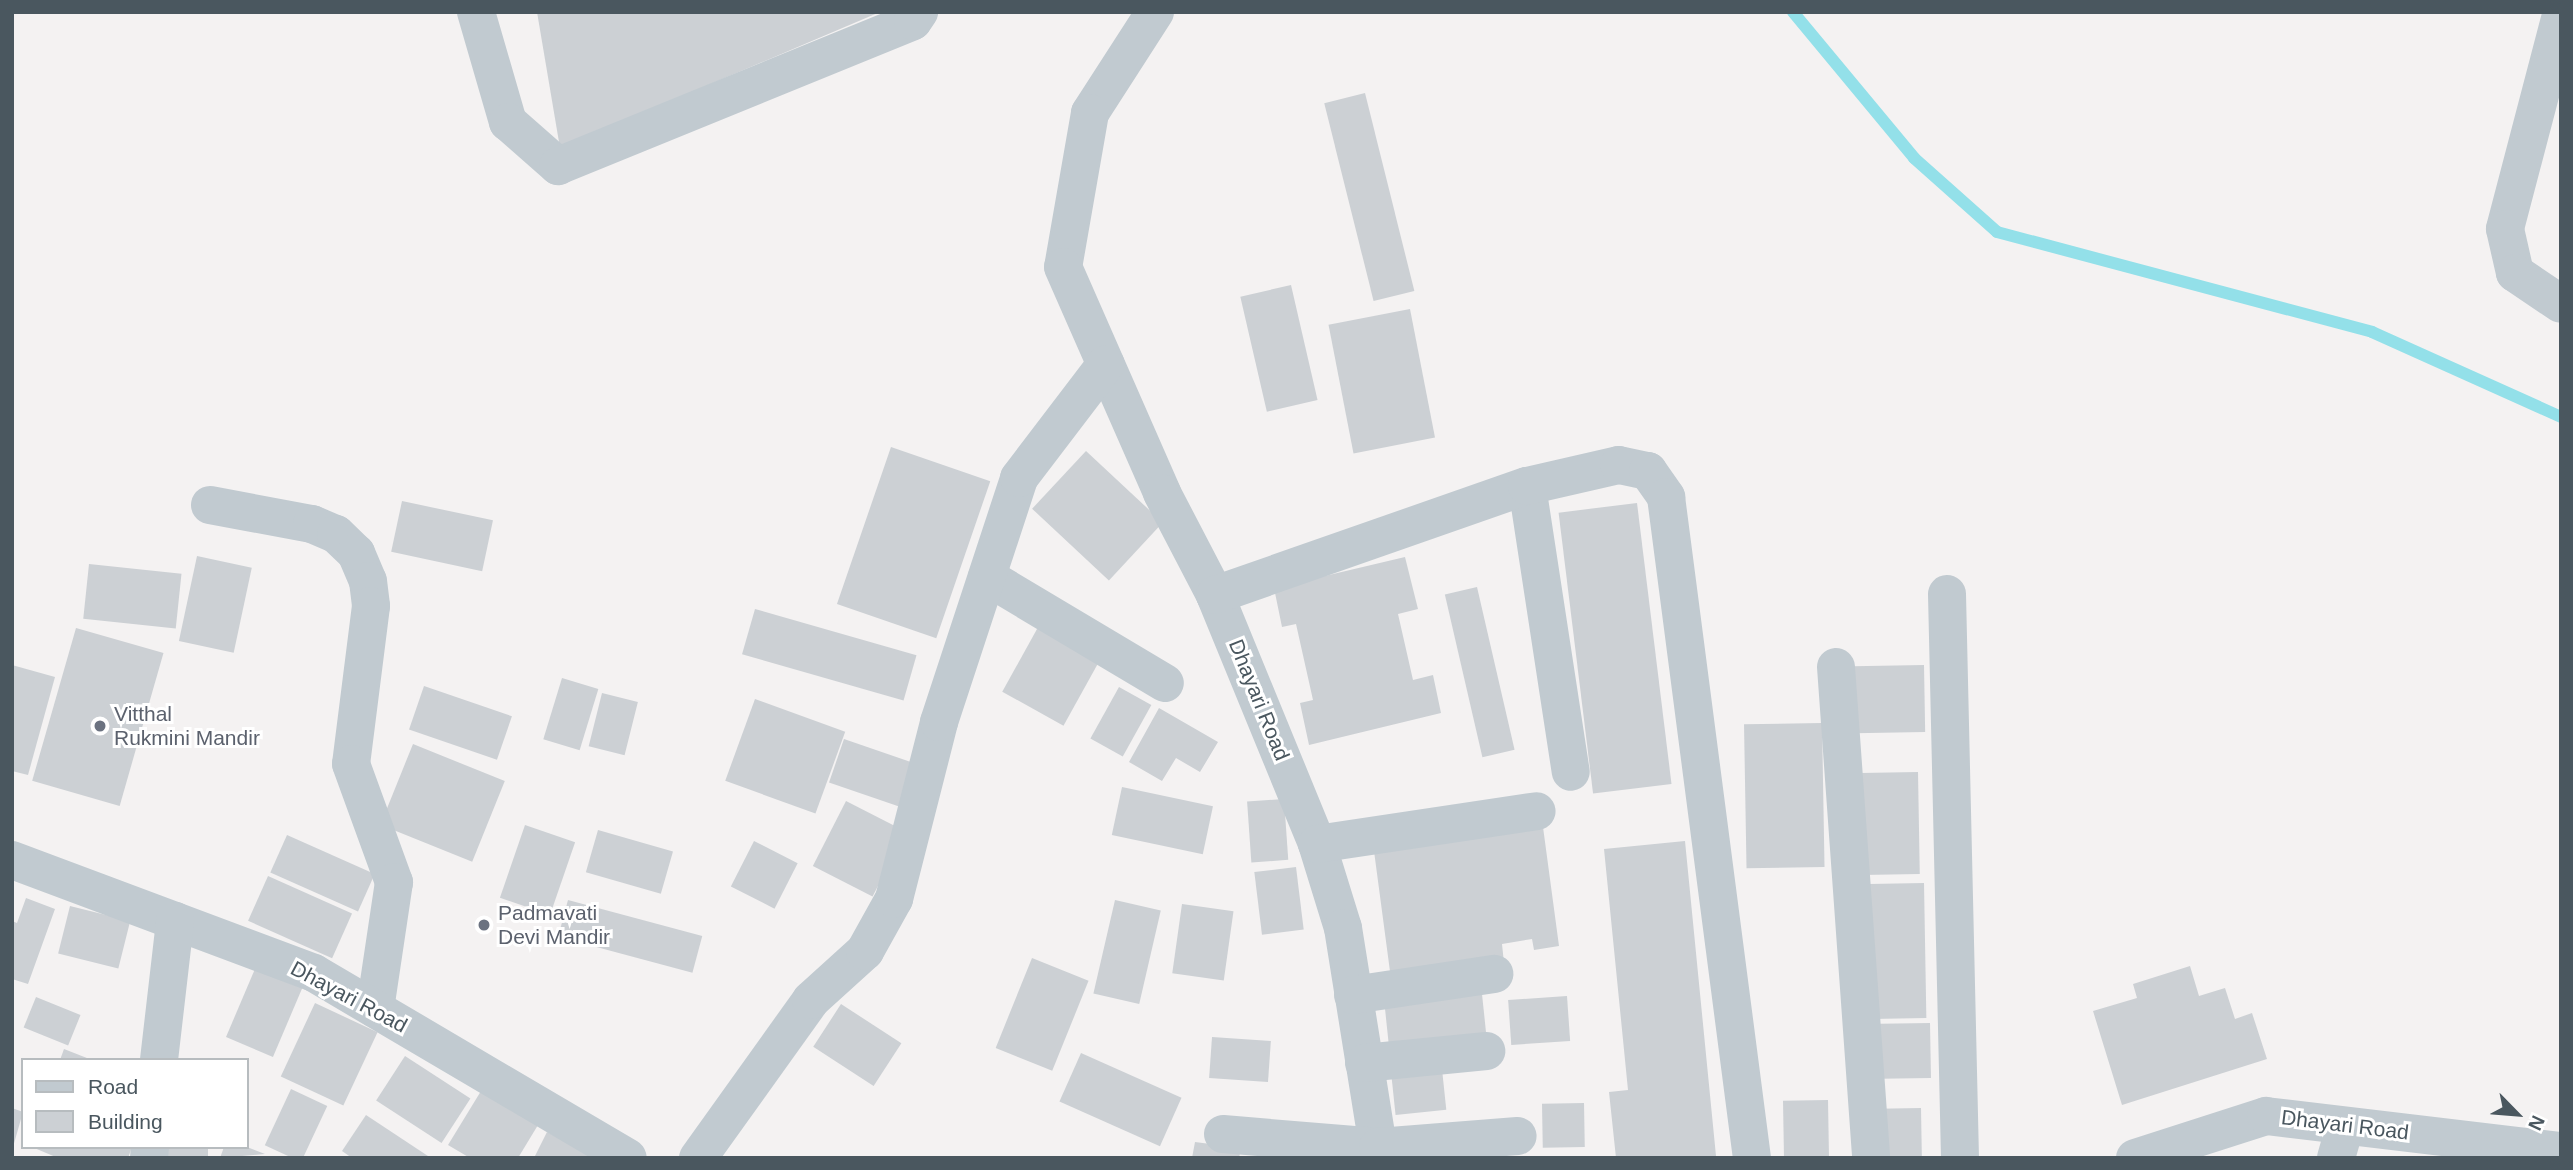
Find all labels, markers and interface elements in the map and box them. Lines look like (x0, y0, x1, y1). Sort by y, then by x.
street label: Dhayari Road (1223, 636, 1295, 764)
place label: Vitthal Rukmini Mandir (114, 701, 260, 751)
marker: Vitthal Rukmini Mandir (92, 718, 108, 734)
place label: Padmavati Devi Mandir (498, 900, 610, 950)
marker: Padmavati Devi Mandir (476, 917, 492, 933)
street label: Dhayari Road (286, 956, 412, 1038)
legend (21, 1058, 248, 1149)
text: Road (88, 1075, 138, 1098)
north arrow (2482, 1079, 2552, 1149)
street label: Dhayari Road (2280, 1105, 2410, 1145)
text: Building (88, 1110, 163, 1133)
text: N (2524, 1112, 2549, 1134)

